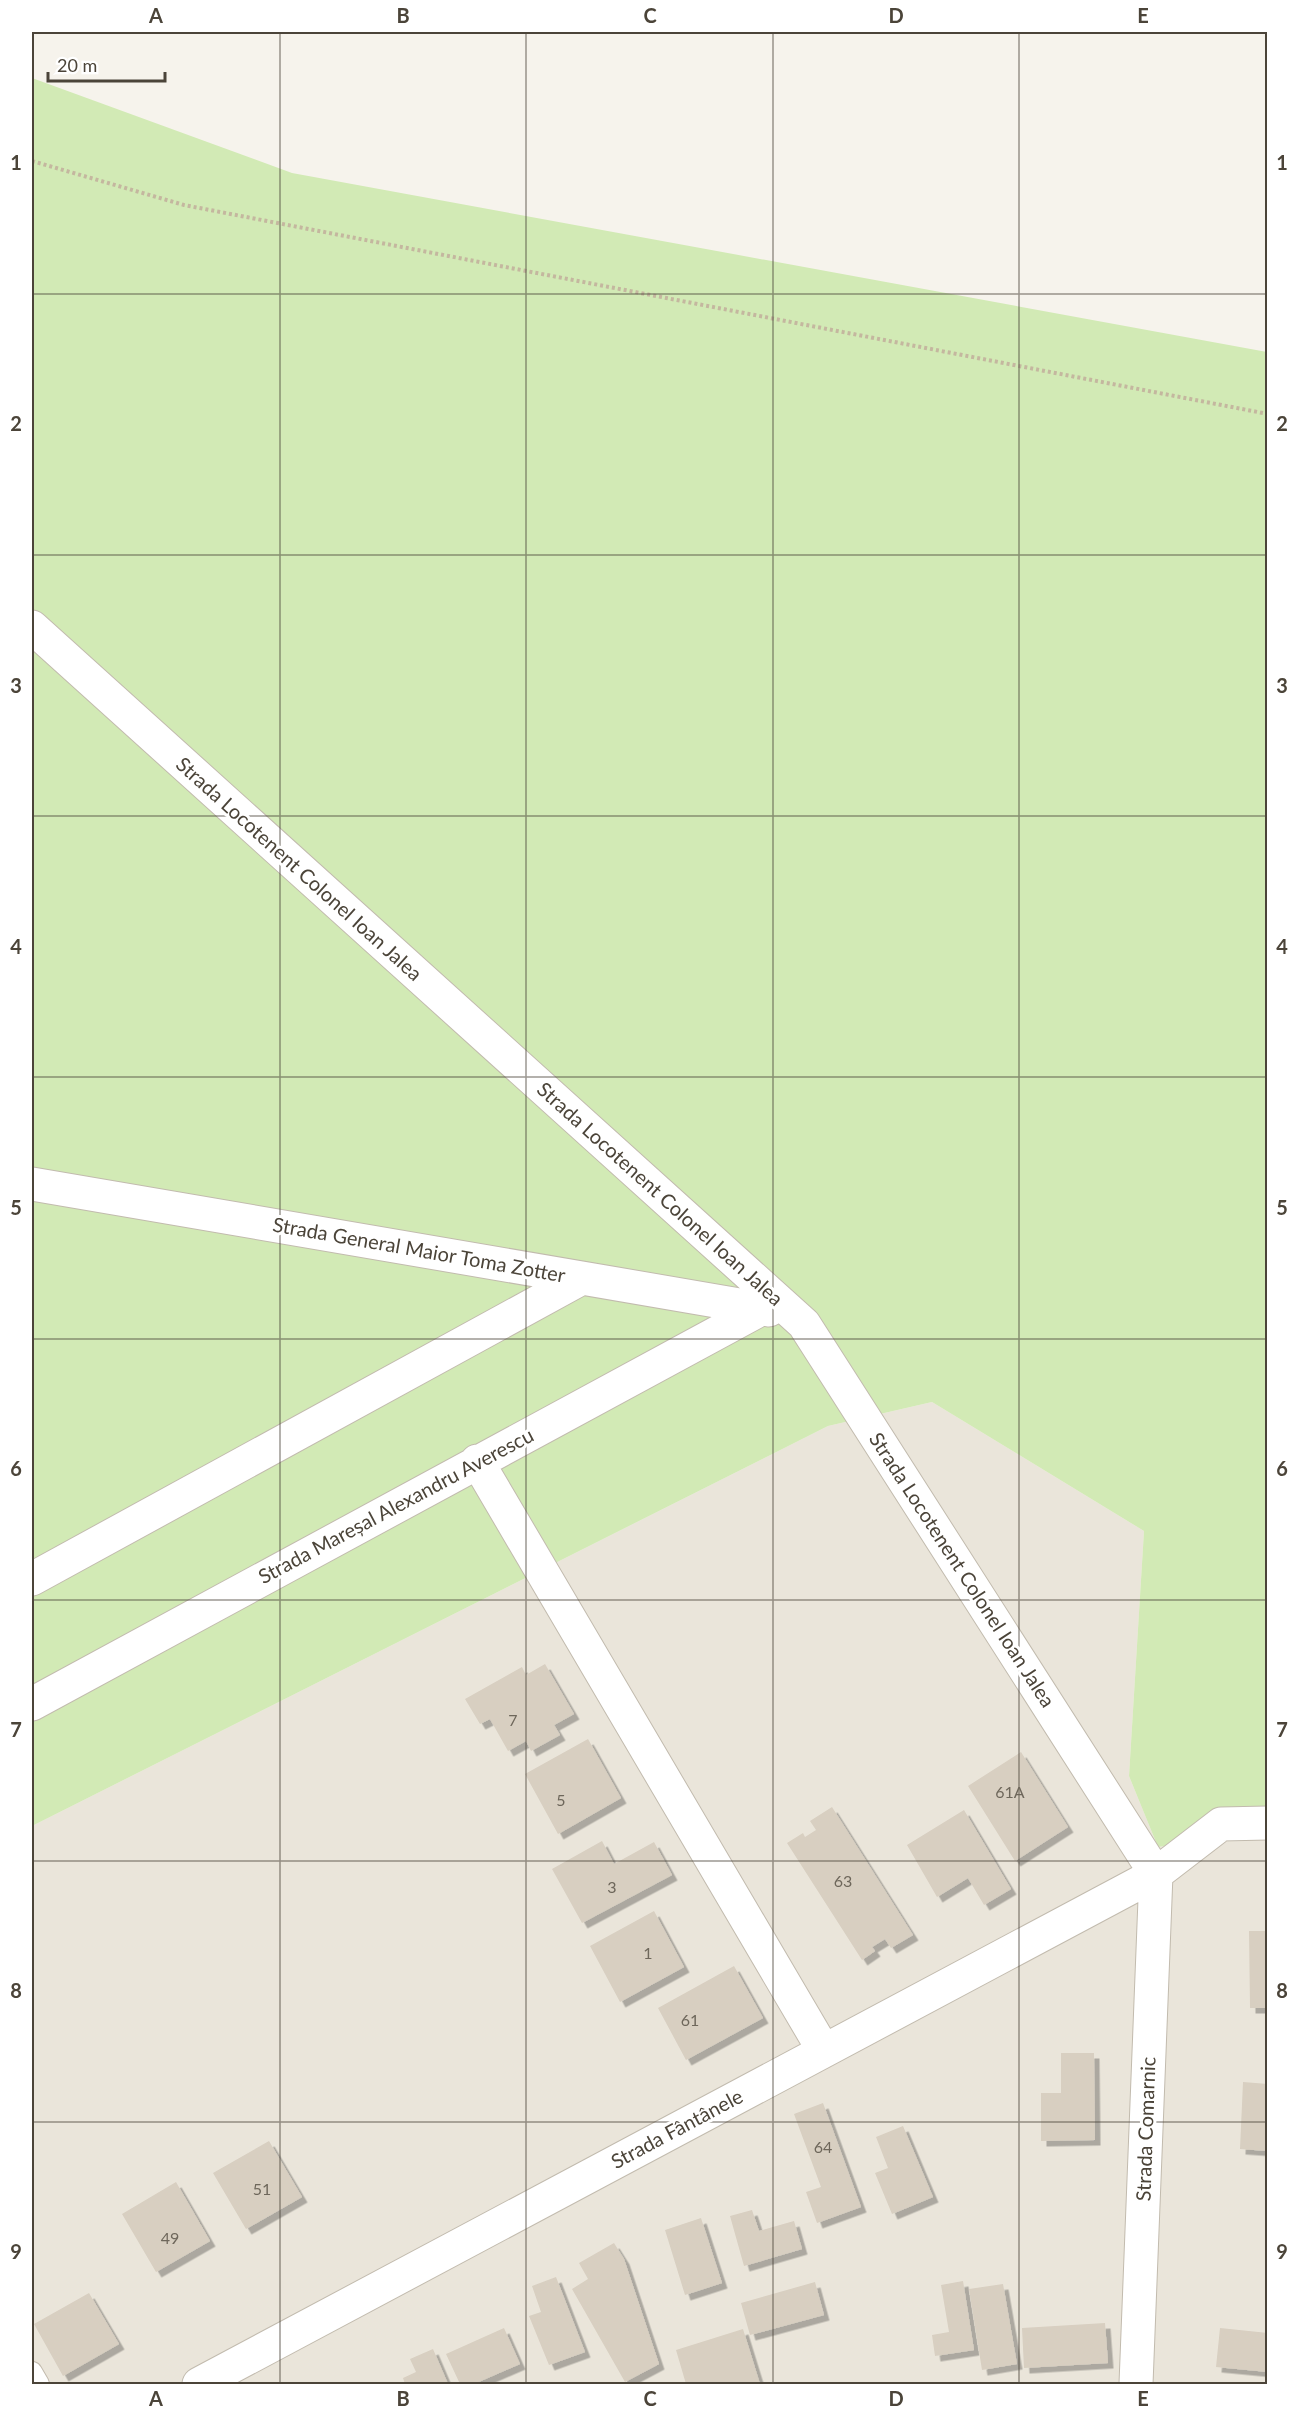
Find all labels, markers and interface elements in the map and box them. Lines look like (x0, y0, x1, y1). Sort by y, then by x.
text: A (148, 3, 163, 27)
text: B (396, 3, 410, 27)
text: C (643, 3, 657, 27)
text: D (888, 3, 904, 27)
text: E (1137, 3, 1149, 27)
scale bar (48, 45, 165, 83)
text: 20 m (57, 54, 97, 76)
text: 1 (10, 150, 22, 174)
text: 1 (1276, 150, 1288, 174)
text: 2 (10, 411, 22, 435)
text: 2 (1276, 411, 1288, 435)
text: 3 (10, 673, 22, 697)
text: 3 (1276, 673, 1288, 697)
street label: Strada Locotenent Colonel Ioan Jalea (172, 751, 428, 985)
text: 4 (10, 934, 22, 958)
text: 4 (1276, 934, 1288, 958)
street label: Strada Locotenent Colonel Ioan Jalea (533, 1076, 789, 1310)
text: 5 (10, 1195, 22, 1219)
text: 5 (1276, 1195, 1288, 1219)
street label: Strada General Maior Toma Zotter (271, 1211, 568, 1287)
street label: Strada Mareșal Alexandru Averescu (254, 1422, 537, 1588)
street label: Strada Locotenent Colonel Ioan Jalea (865, 1428, 1061, 1711)
text: 6 (10, 1456, 22, 1480)
text: 6 (1276, 1456, 1288, 1480)
house number: 7 (508, 1710, 518, 1729)
text: 7 (10, 1717, 22, 1741)
text: 7 (1276, 1717, 1288, 1741)
house number: 61A (995, 1782, 1025, 1801)
house number: 5 (556, 1790, 566, 1809)
house number: 63 (834, 1871, 852, 1890)
house number: 3 (607, 1877, 617, 1896)
house number: 1 (643, 1943, 653, 1962)
text: 8 (10, 1978, 22, 2002)
text: 8 (1276, 1978, 1288, 2002)
house number: 61 (681, 2010, 699, 2029)
street label: Strada Comarnic (1130, 2056, 1160, 2202)
street label: Strada Fântânele (607, 2083, 747, 2173)
house number: 64 (814, 2137, 832, 2156)
house number: 51 (253, 2179, 271, 2198)
house number: 49 (161, 2228, 179, 2247)
text: 9 (10, 2239, 22, 2263)
text: 9 (1276, 2239, 1288, 2263)
text: A (148, 2386, 163, 2410)
text: B (396, 2386, 410, 2410)
text: C (643, 2386, 657, 2410)
text: D (888, 2386, 904, 2410)
text: E (1137, 2386, 1149, 2410)

